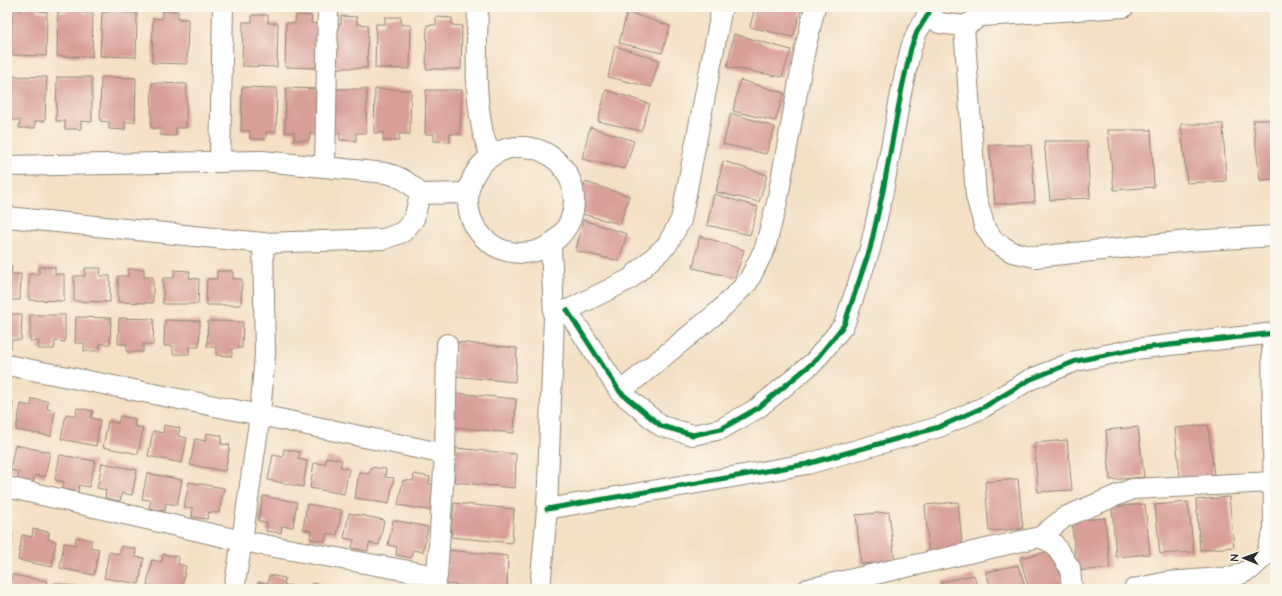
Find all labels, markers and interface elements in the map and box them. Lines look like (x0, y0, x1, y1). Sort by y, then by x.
north arrow (1224, 538, 1264, 578)
text: N (1227, 554, 1242, 561)

